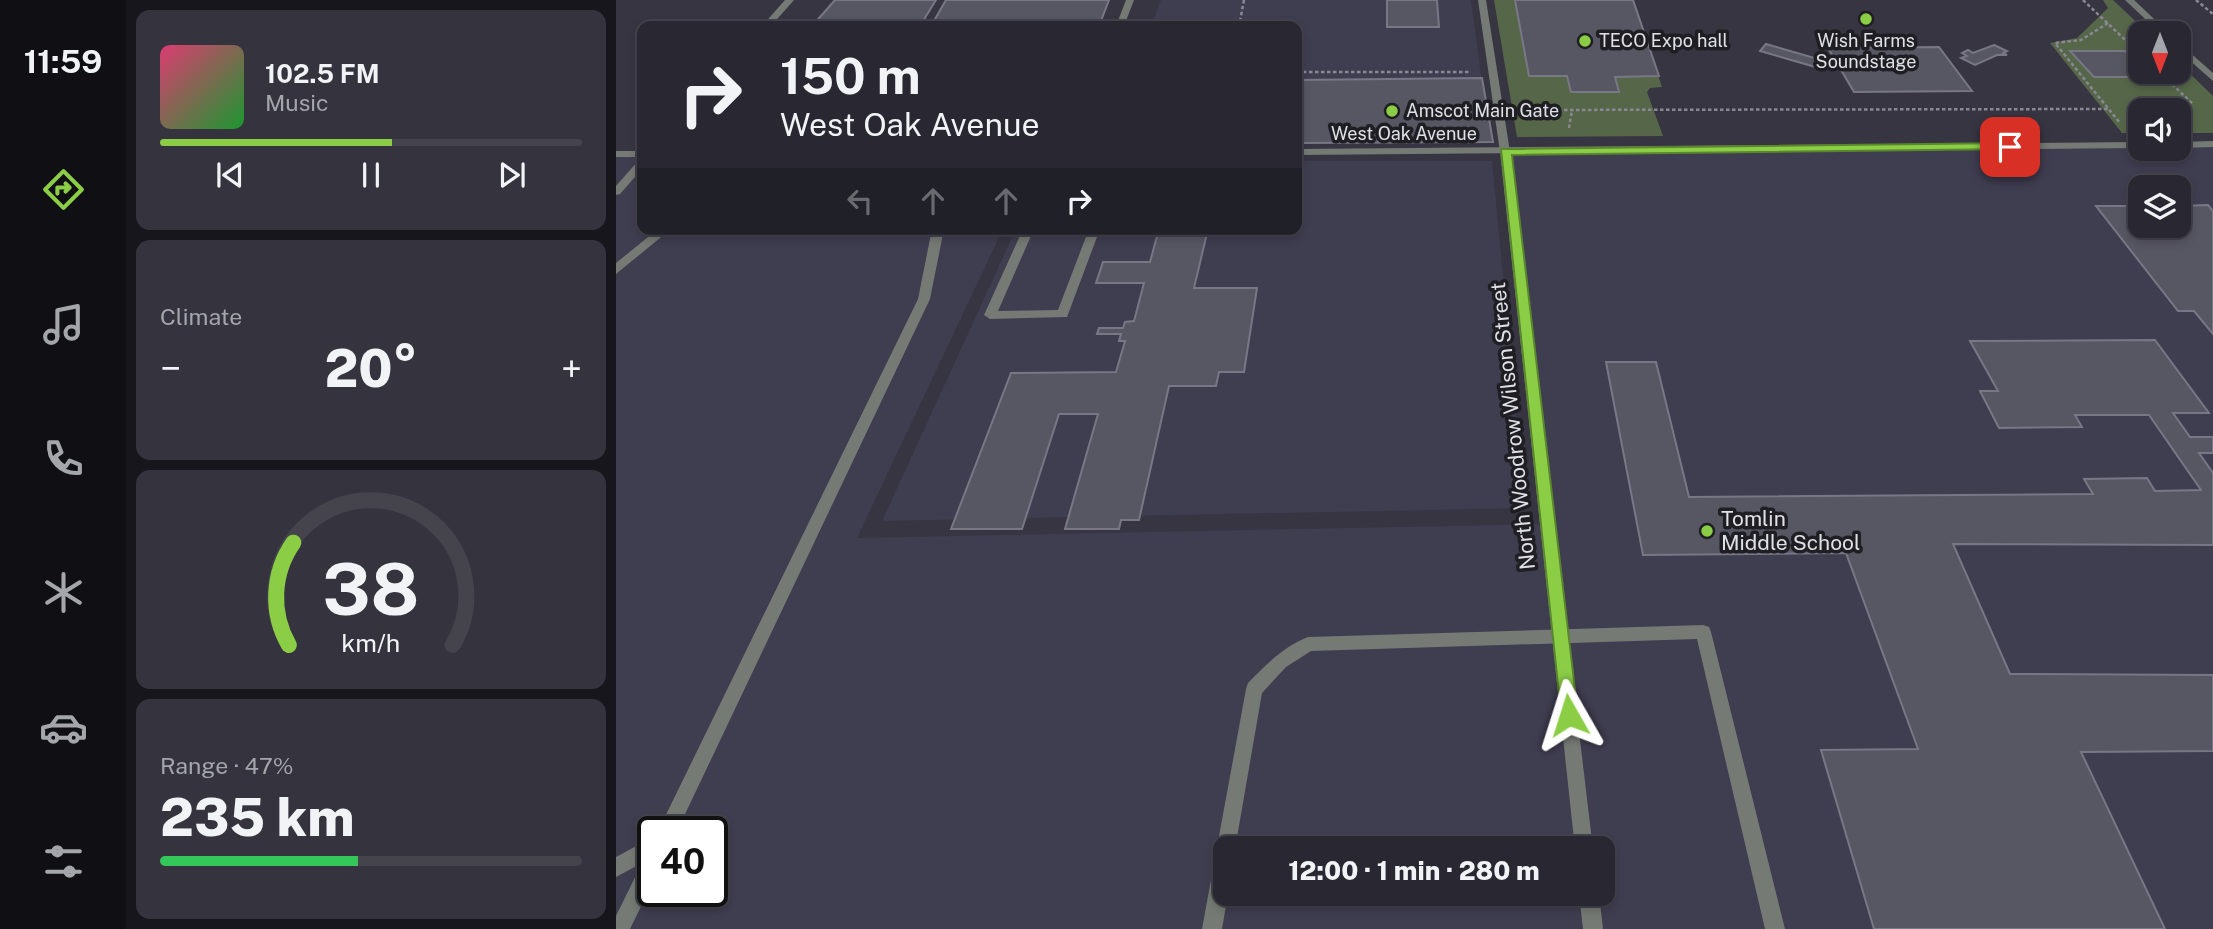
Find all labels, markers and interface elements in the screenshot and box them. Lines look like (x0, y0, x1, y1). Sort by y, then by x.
marker: Wish Farms Soundstage (1858, 11, 1874, 27)
north arrow (2128, 21, 2191, 84)
map controls (2128, 21, 2191, 238)
place label: TECO Expo hall (1599, 30, 1728, 51)
place label: Wish Farms Soundstage (1816, 30, 1916, 72)
marker: TECO Expo hall (1577, 33, 1593, 49)
text: 11:59 (24, 43, 102, 80)
text: 150 m (780, 47, 921, 105)
icon: right (665, 49, 756, 140)
text: 102.5 FM (265, 58, 380, 89)
text: Music (265, 89, 329, 116)
button: sound (2128, 98, 2191, 161)
place label: Amscot Main Gate (1406, 100, 1559, 121)
marker: Amscot Main Gate (1384, 103, 1400, 119)
text: West Oak Avenue (780, 106, 1040, 143)
pin (1980, 117, 2040, 177)
street label: West Oak Avenue (1331, 123, 1477, 144)
icon: arrive (1991, 128, 2029, 166)
icon: previous (211, 156, 249, 194)
icon: pause (352, 156, 390, 194)
icon: next (493, 156, 531, 194)
icon: directions (39, 165, 88, 214)
button: layers (2128, 175, 2191, 238)
icon: left (841, 182, 879, 220)
icon: ahead (914, 182, 952, 220)
icon: ahead (987, 182, 1025, 220)
icon: right (1060, 182, 1098, 220)
street label: North Woodrow Wilson Street (1485, 281, 1540, 571)
icon: music (39, 300, 88, 349)
text: Climate (160, 303, 242, 330)
text: 20° (324, 338, 418, 399)
text: − (160, 346, 181, 391)
text: + (561, 346, 582, 391)
icon: phone (39, 434, 88, 483)
place label: Tomlin Middle School (1721, 506, 1860, 555)
marker: Tomlin Middle School (1699, 523, 1715, 539)
text: 38 (322, 547, 420, 632)
icon: climate (39, 568, 88, 617)
text: km/h (342, 628, 400, 658)
position arrow (1532, 678, 1606, 752)
icon: car (39, 703, 88, 752)
text: Range · 47% (160, 752, 294, 779)
text: 235 km (160, 787, 354, 848)
speed limit sign: 40 (637, 816, 728, 907)
icon: filters (39, 837, 88, 886)
text: 12:00 · 1 min · 280 m (1288, 855, 1540, 886)

